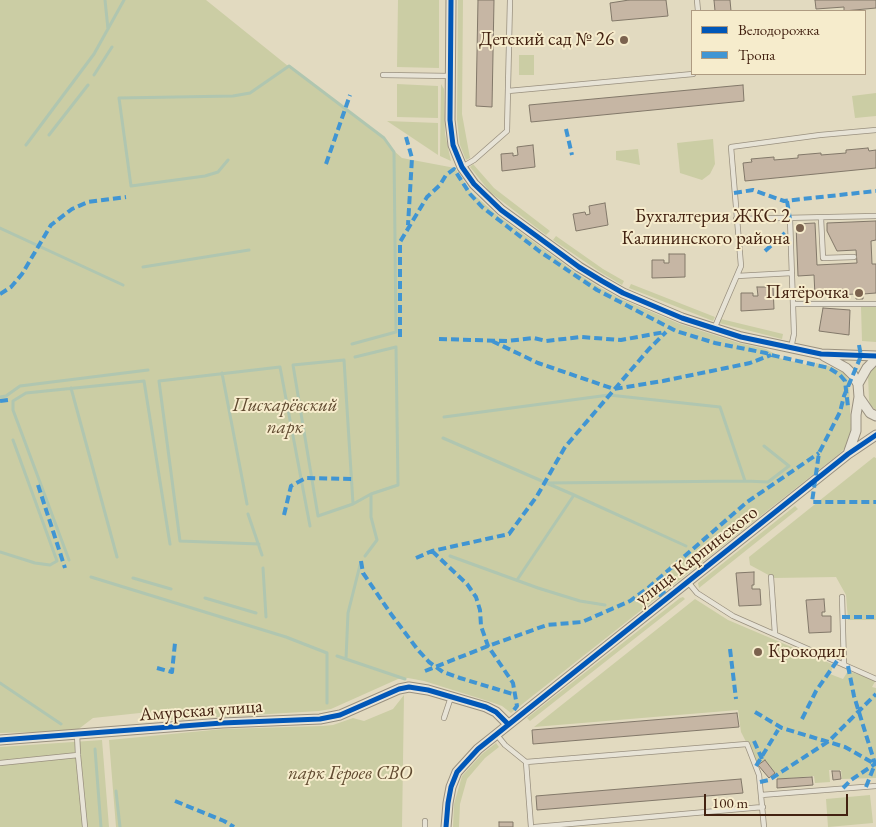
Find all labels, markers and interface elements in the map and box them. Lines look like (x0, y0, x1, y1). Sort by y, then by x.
legend (691, 10, 866, 75)
text: Велодорожка (738, 20, 819, 39)
place label: Детский сад № 26 (479, 29, 614, 51)
marker: Детский сад № 26 (618, 34, 630, 46)
text: Тропа (738, 45, 775, 64)
place label: Бухгалтерия ЖКС 2 Калининского района (621, 206, 790, 250)
marker: Бухгалтерия ЖКС 2 Калининского района (794, 222, 806, 234)
place label: Пятёрочка (765, 282, 849, 304)
marker: Пятёрочка (853, 287, 865, 299)
park label: Пискарёвский парк (232, 395, 338, 439)
street label: улица Карпинского (631, 501, 763, 611)
place label: Крокодил (768, 641, 845, 663)
marker: Крокодил (752, 646, 764, 658)
street label: Амурская улица (139, 695, 263, 727)
park label: парк Героев СВО (288, 763, 412, 785)
scale bar (706, 784, 850, 816)
text: 100 m (712, 793, 748, 812)

